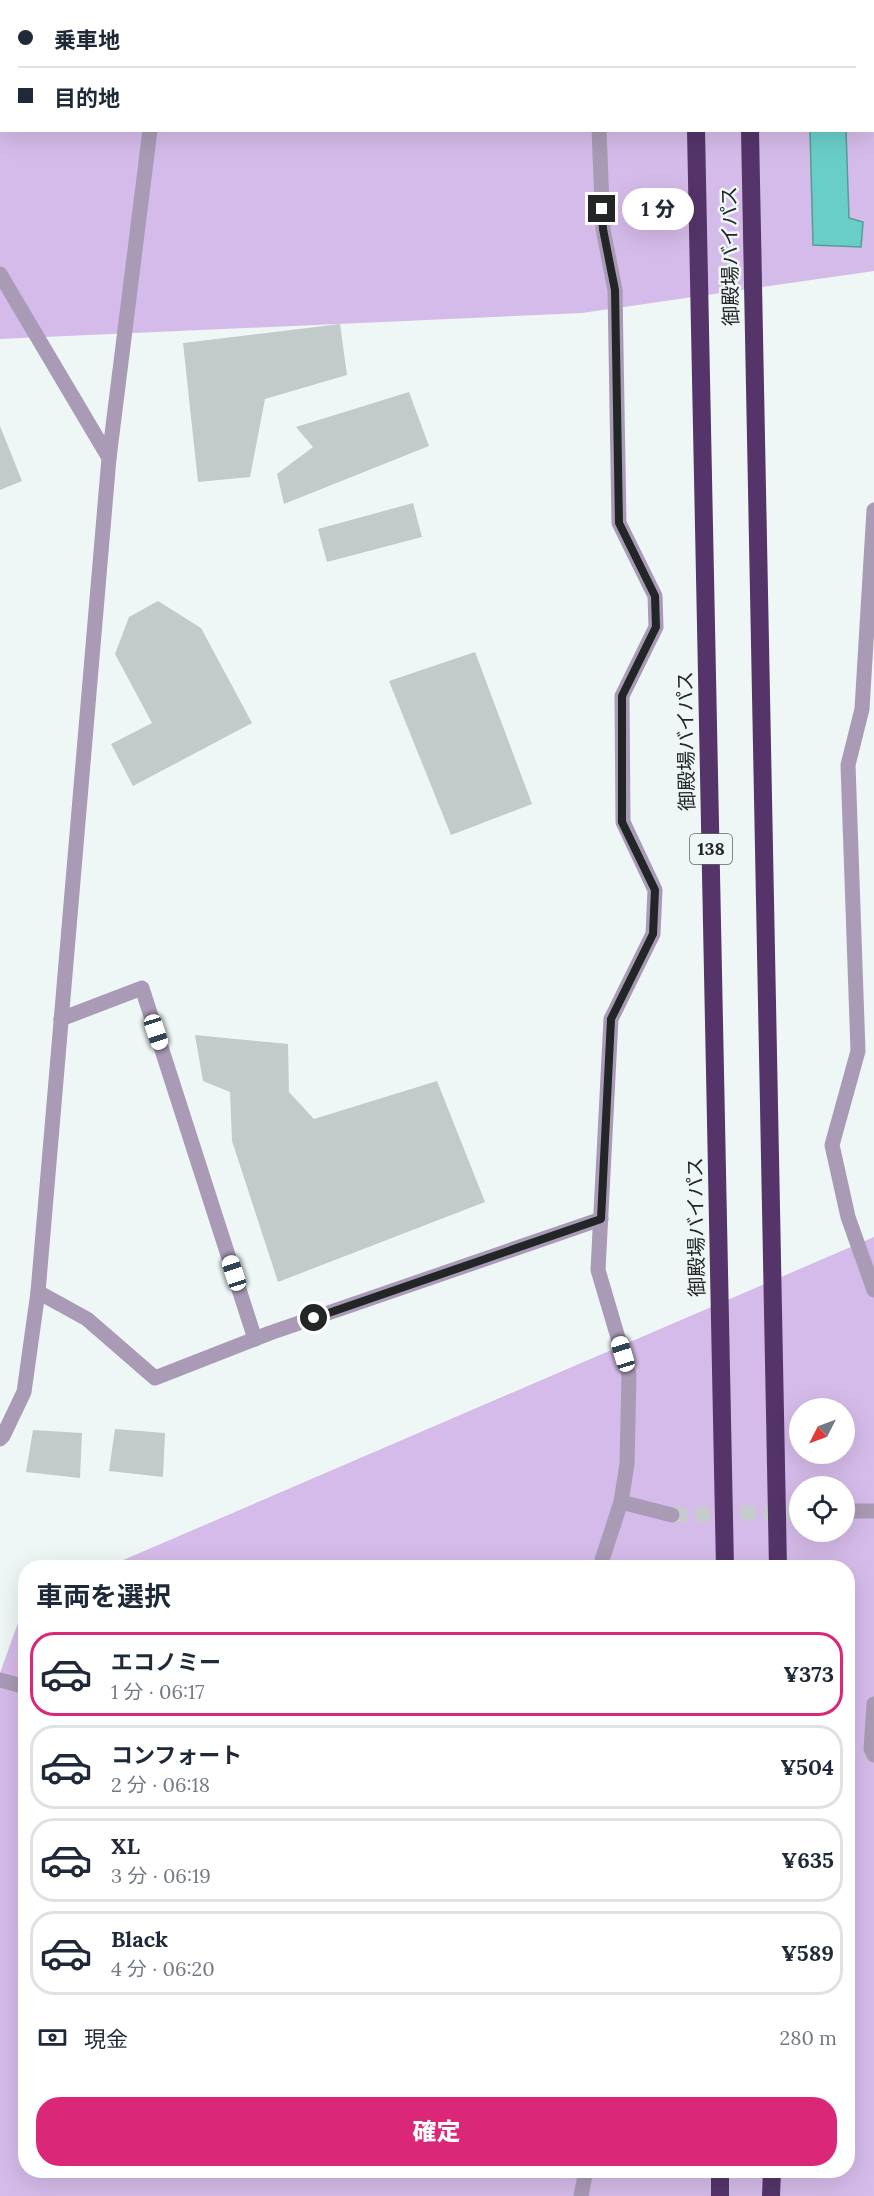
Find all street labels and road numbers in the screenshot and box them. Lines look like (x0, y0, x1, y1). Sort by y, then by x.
street label: 御殿場バイパス (716, 186, 743, 326)
street label: 御殿場バイパス (672, 671, 699, 811)
road number: 138 (690, 834, 732, 864)
street label: 御殿場バイパス (682, 1157, 709, 1297)

